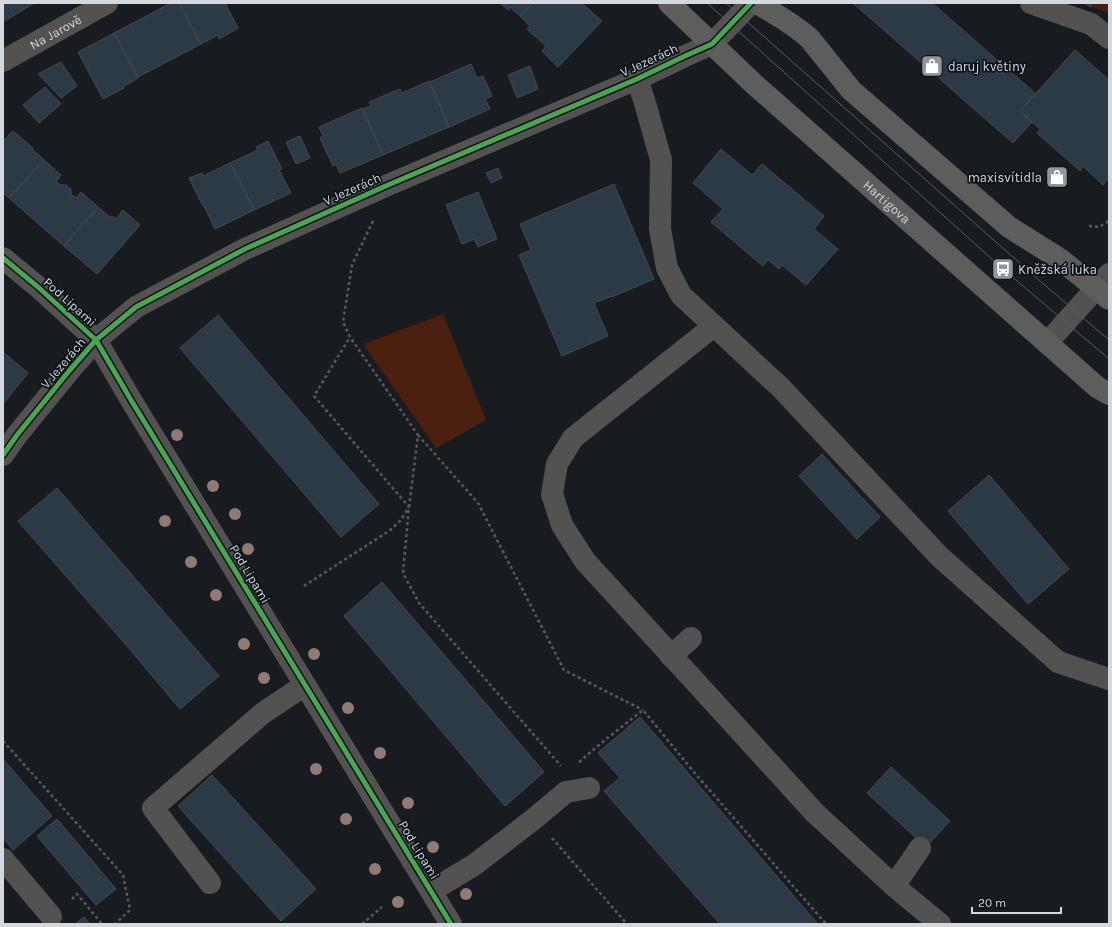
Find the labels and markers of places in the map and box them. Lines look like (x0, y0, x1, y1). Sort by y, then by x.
shop icon: daruj květiny (919, 53, 945, 79)
place label: daruj květiny (948, 59, 1026, 74)
shop icon: maxisvítidla (1044, 164, 1070, 190)
place label: maxisvítidla (968, 170, 1042, 185)
bus stop icon: Kněžská luka (990, 256, 1016, 282)
place label: Kněžská luka (1018, 262, 1097, 277)

